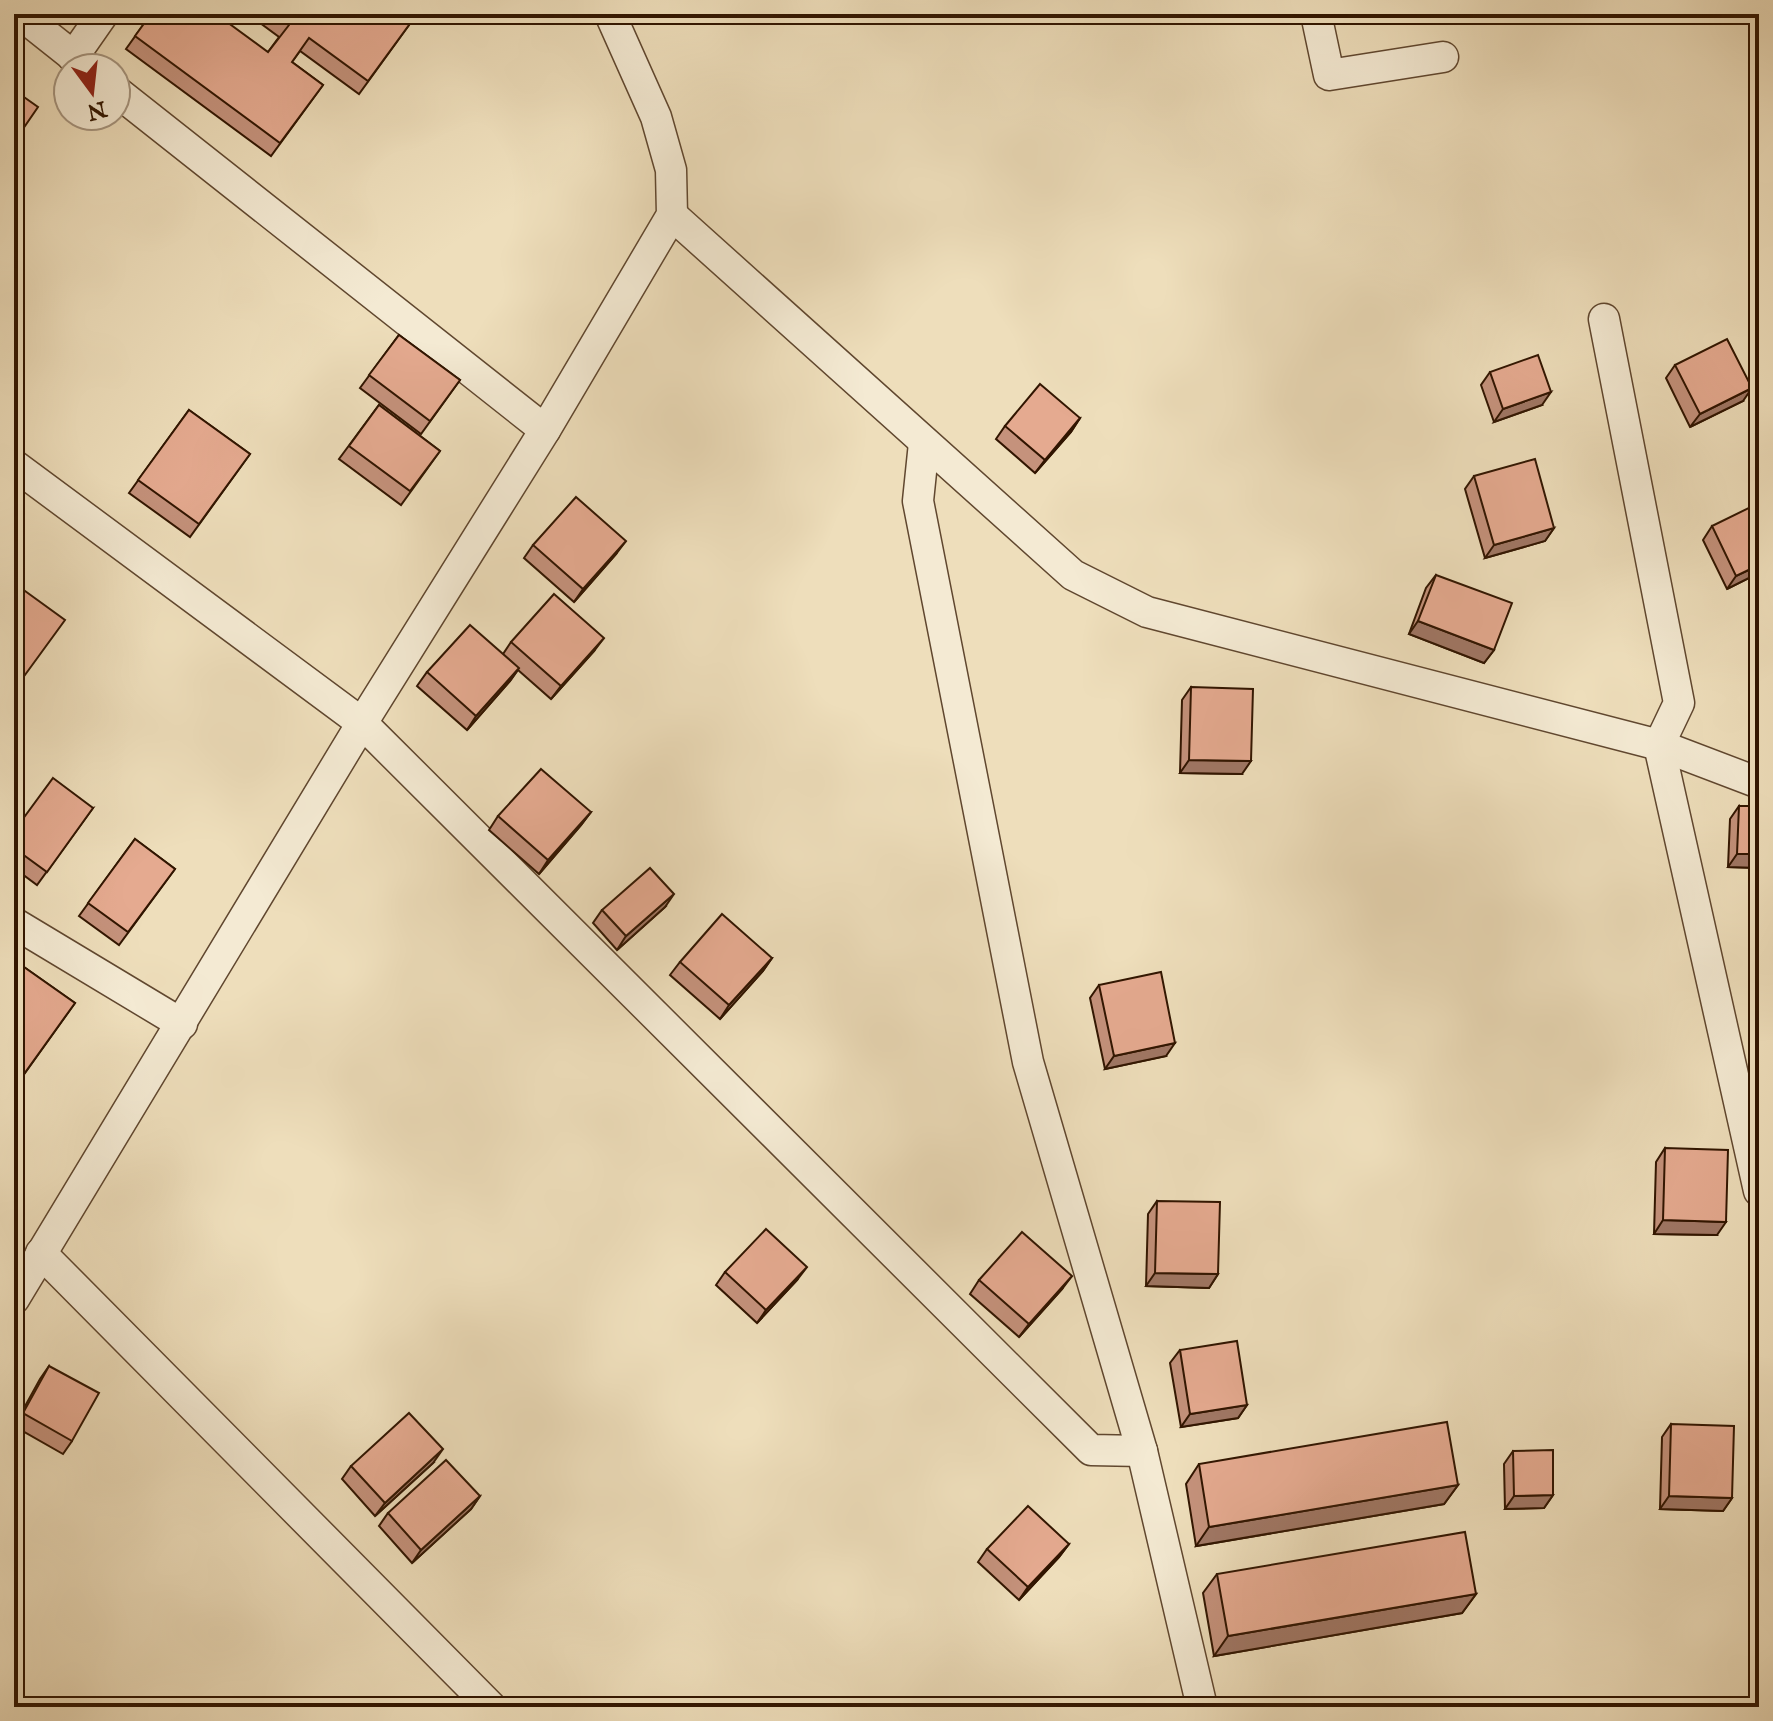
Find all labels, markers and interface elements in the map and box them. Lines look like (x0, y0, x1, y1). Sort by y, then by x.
north arrow (52, 52, 132, 132)
text: N (84, 93, 110, 125)

